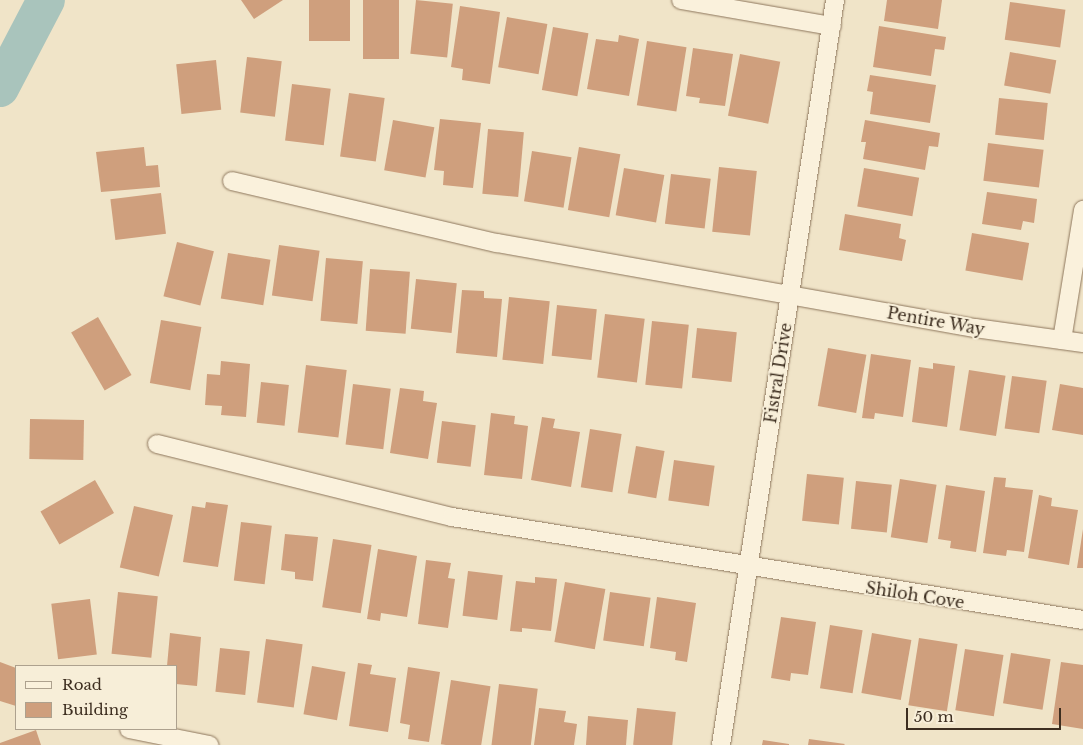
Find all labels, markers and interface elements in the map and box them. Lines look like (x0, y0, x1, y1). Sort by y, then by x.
street label: Pentire Way (885, 303, 987, 339)
street label: Fistral Drive (761, 321, 795, 425)
street label: Shiloh Cove (864, 578, 966, 612)
legend (15, 665, 178, 730)
text: Road (62, 675, 102, 694)
scale bar (908, 698, 1063, 730)
text: Building (62, 700, 128, 719)
text: 50 m (914, 707, 954, 726)

